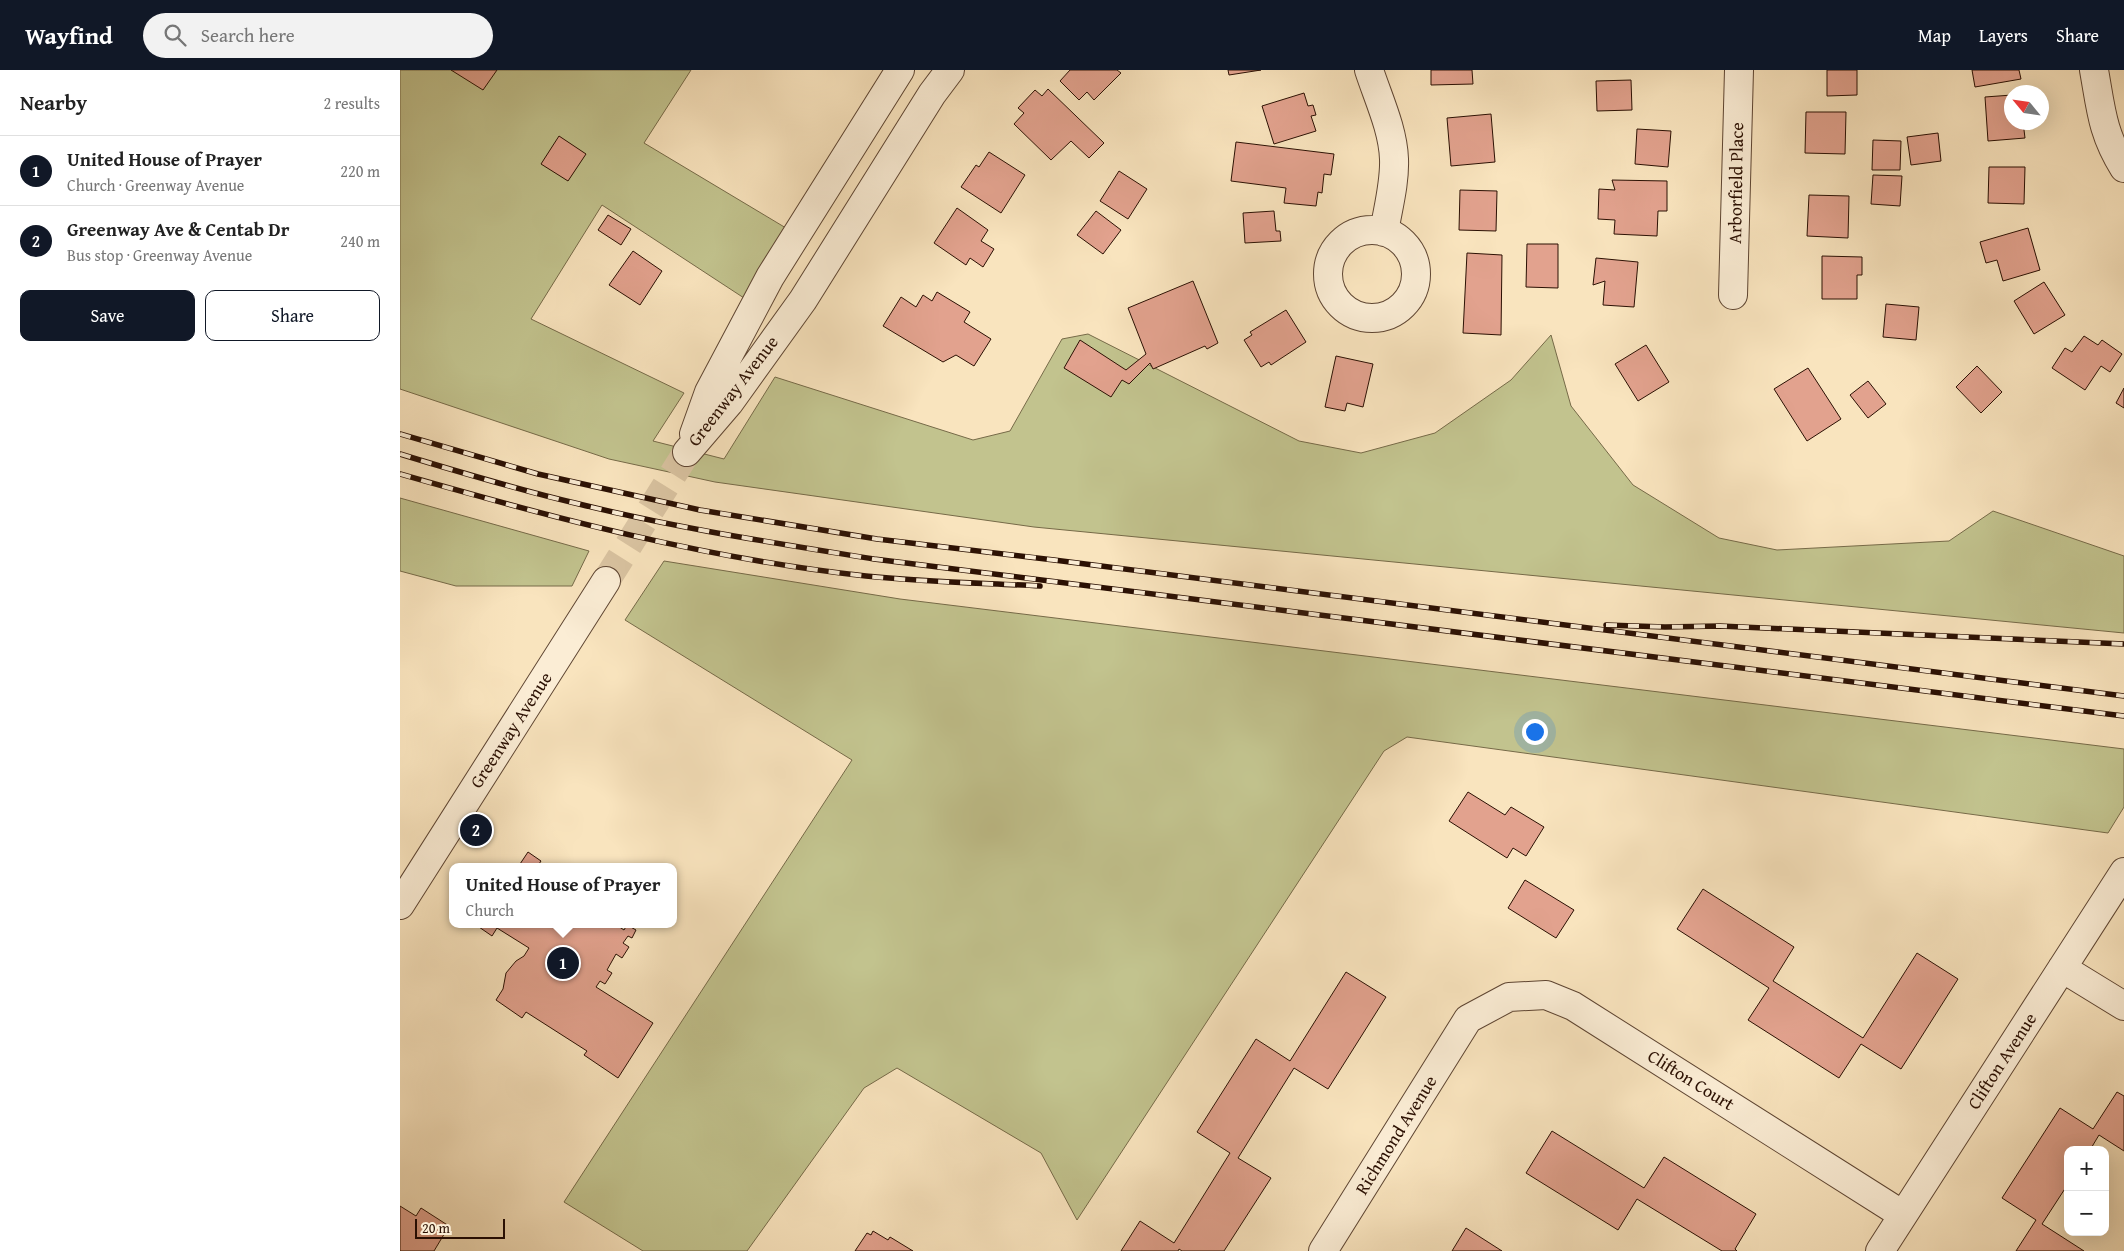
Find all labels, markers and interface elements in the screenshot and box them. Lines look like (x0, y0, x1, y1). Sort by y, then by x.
search box (143, 13, 493, 58)
text: Wayfind (25, 18, 113, 53)
icon: search (161, 21, 189, 49)
text: Search here (201, 21, 295, 49)
text: Map (1918, 22, 1951, 49)
text: Layers (1979, 22, 2028, 49)
text: Share (2056, 22, 2099, 49)
north arrow (2004, 85, 2049, 130)
text: Nearby (20, 87, 87, 118)
text: 2 results (323, 91, 380, 115)
street label: Arborfield Place (1721, 122, 1750, 244)
text: United House of Prayer (67, 145, 262, 173)
text: 1 (32, 159, 40, 183)
text: 220 m (340, 159, 380, 183)
text: Church · Greenway Avenue (67, 173, 244, 197)
text: Greenway Ave & Centab Dr (67, 215, 289, 243)
text: 2 (32, 229, 40, 253)
text: 240 m (340, 229, 380, 253)
text: Bus stop · Greenway Avenue (67, 243, 252, 267)
button: Save (20, 290, 195, 341)
button: Share (205, 290, 380, 341)
street label: Greenway Avenue (681, 330, 784, 452)
street label: Greenway Avenue (463, 666, 558, 793)
your location (1522, 719, 1548, 745)
pin: 2 (460, 811, 492, 849)
popup (449, 863, 677, 928)
text: United House of Prayer (465, 870, 661, 898)
text: Church (465, 898, 514, 922)
pin: 1 (547, 944, 579, 982)
street label: Clifton Avenue (1960, 1007, 2043, 1114)
street label: Clifton Court (1643, 1042, 1740, 1117)
street label: Richmond Avenue (1348, 1070, 1443, 1200)
map controls (2064, 1146, 2109, 1236)
button: + (2064, 1146, 2109, 1191)
button: − (2064, 1191, 2109, 1236)
scale bar (415, 1216, 505, 1239)
text: 20 m (422, 1218, 450, 1238)

